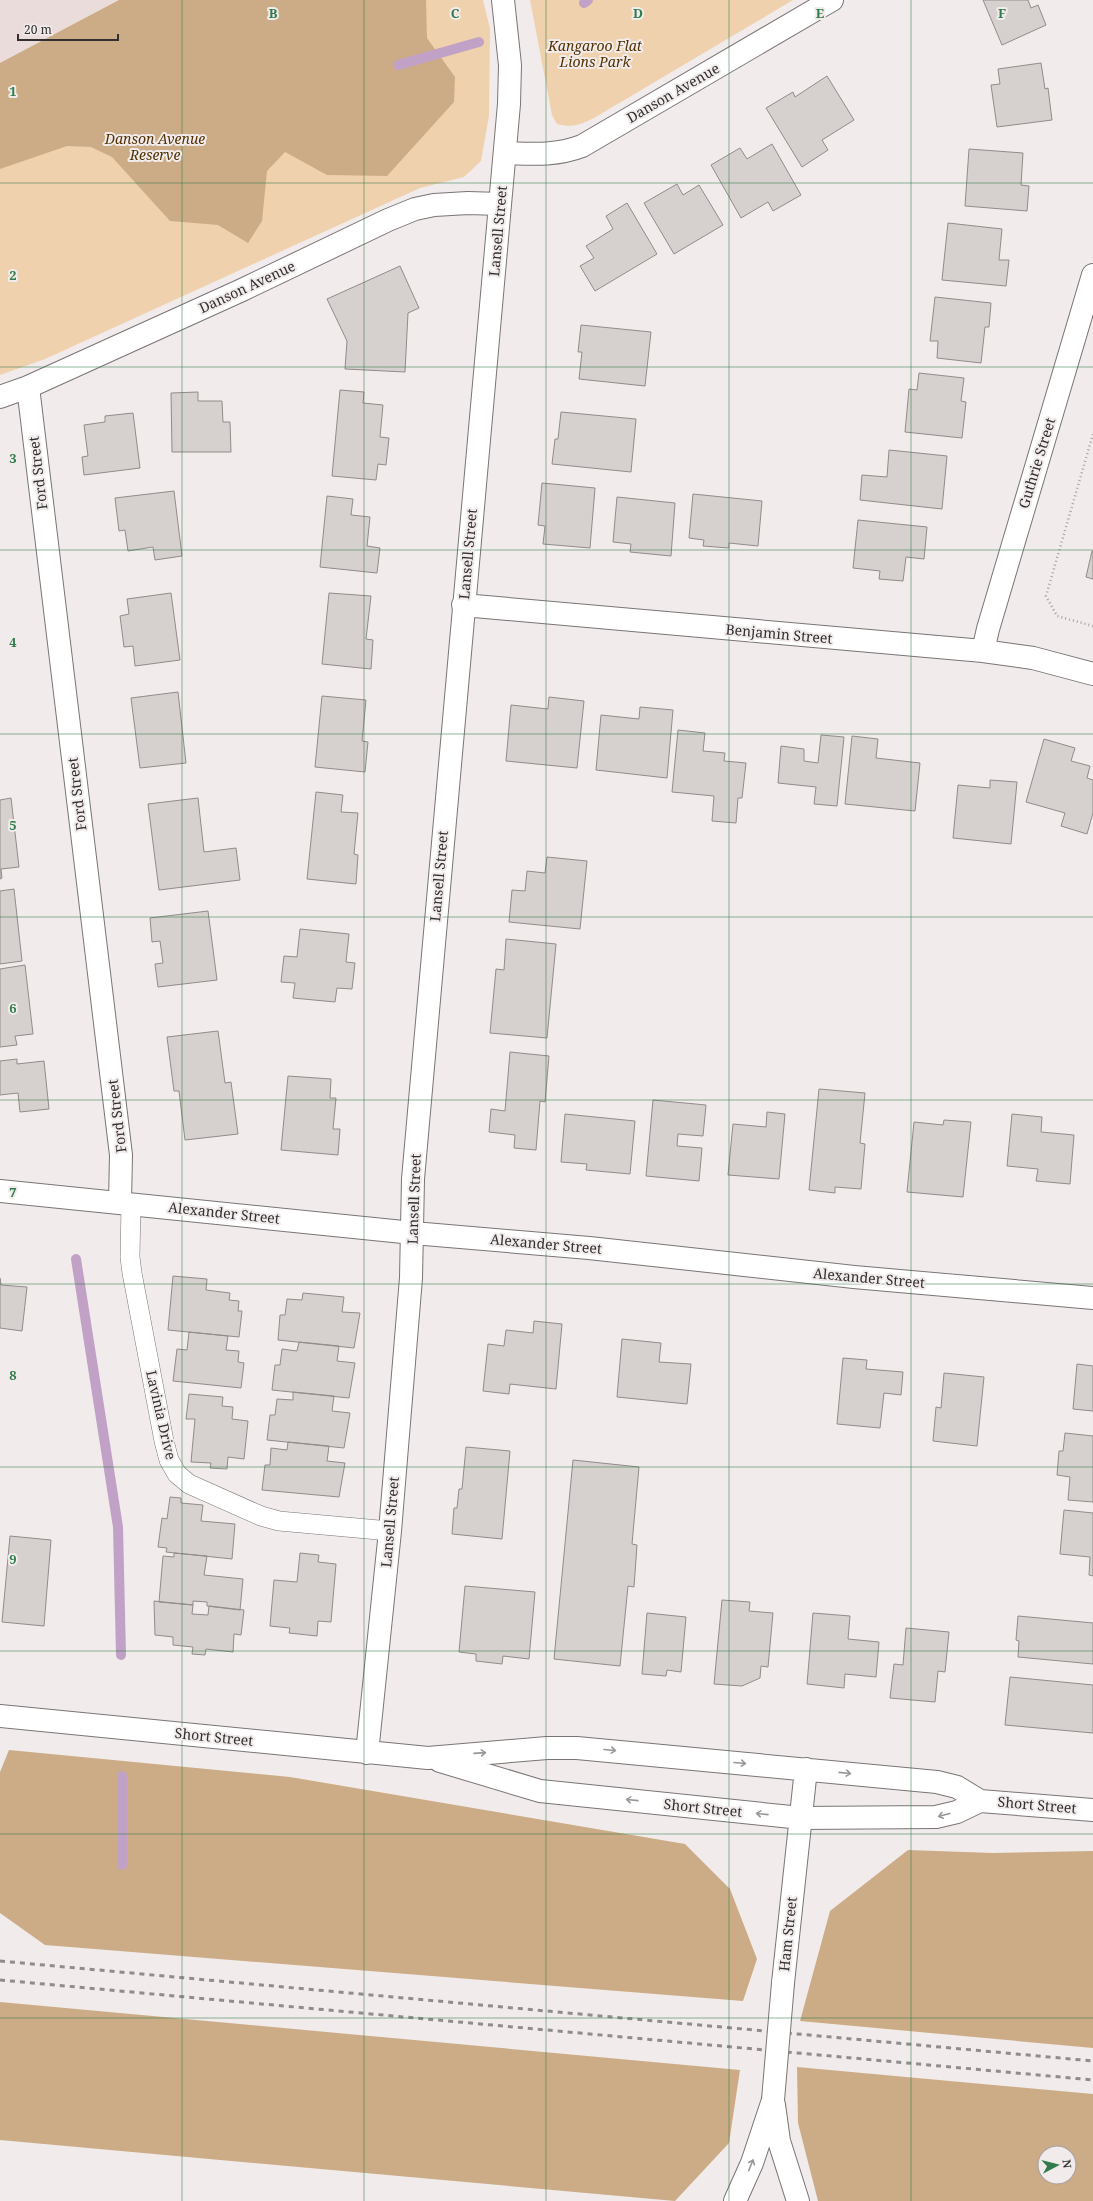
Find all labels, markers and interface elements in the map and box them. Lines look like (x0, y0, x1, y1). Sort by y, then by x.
text: B (269, 4, 278, 22)
text: C (451, 4, 460, 22)
text: D (633, 4, 643, 22)
text: E (816, 4, 825, 22)
text: F (998, 4, 1006, 22)
scale bar (18, 16, 118, 42)
text: 20 m (24, 21, 52, 38)
park label: Kangaroo Flat Lions Park (547, 36, 643, 71)
street label: Danson Avenue (623, 58, 723, 127)
text: 1 (9, 82, 17, 100)
park label: Danson Avenue Reserve (104, 129, 205, 164)
street label: Lansell Street (484, 185, 511, 277)
street label: Danson Avenue (196, 256, 298, 317)
text: 2 (9, 266, 17, 284)
street label: Guthrie Street (1014, 415, 1059, 511)
street label: Ford Street (24, 435, 51, 511)
text: 3 (9, 449, 17, 467)
street label: Lansell Street (454, 508, 481, 600)
street label: Benjamin Street (725, 619, 833, 648)
text: 4 (9, 633, 17, 651)
street label: Ford Street (63, 756, 90, 832)
text: 5 (9, 816, 17, 834)
street label: Lansell Street (425, 830, 452, 922)
text: 6 (9, 999, 17, 1017)
street label: Ford Street (103, 1078, 130, 1154)
street label: Lansell Street (402, 1153, 425, 1245)
text: 7 (9, 1183, 17, 1201)
street label: Alexander Street (167, 1197, 281, 1228)
street label: Alexander Street (489, 1229, 603, 1258)
street label: Alexander Street (812, 1263, 926, 1292)
text: 8 (9, 1366, 17, 1384)
street label: Lavinia Drive (142, 1368, 181, 1461)
street label: Lansell Street (376, 1476, 403, 1568)
text: 9 (9, 1550, 17, 1568)
street label: Short Street (174, 1723, 254, 1750)
one-way arrow (603, 1747, 616, 1754)
one-way arrow (473, 1750, 486, 1757)
one-way arrow (733, 1759, 746, 1766)
one-way arrow (838, 1769, 851, 1776)
street label: Short Street (997, 1792, 1077, 1817)
street label: Short Street (663, 1794, 743, 1821)
one-way arrow (626, 1797, 639, 1804)
one-way arrow (756, 1810, 769, 1817)
one-way arrow (938, 1812, 951, 1819)
street label: Ham Street (774, 1896, 801, 1972)
north arrow (1037, 2145, 1077, 2185)
text: N (1059, 2159, 1075, 2169)
one-way arrow (747, 2160, 755, 2172)

